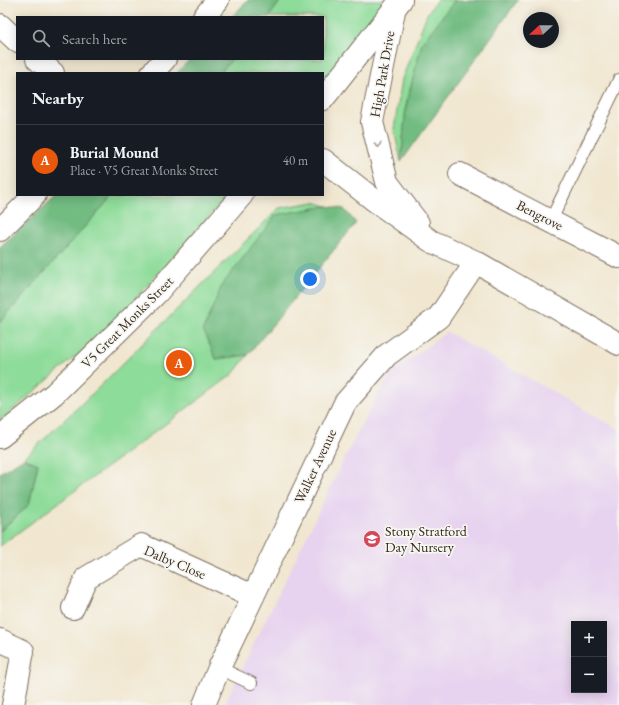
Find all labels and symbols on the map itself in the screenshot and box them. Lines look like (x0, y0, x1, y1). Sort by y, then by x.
north arrow (523, 12, 559, 48)
street label: High Park Drive (366, 29, 399, 119)
one-way arrow (373, 141, 382, 148)
street label: Bengrove (514, 196, 567, 235)
your location (300, 269, 320, 289)
street label: V5 Great Monks Street (77, 272, 177, 372)
pin: A (166, 348, 192, 378)
street label: Walker Avenue (290, 425, 340, 506)
place label: Stony Stratford Day Nursery (385, 522, 468, 556)
school or university icon: Stony Stratford Day Nursery (362, 529, 382, 549)
street label: Dalby Close (141, 541, 209, 583)

